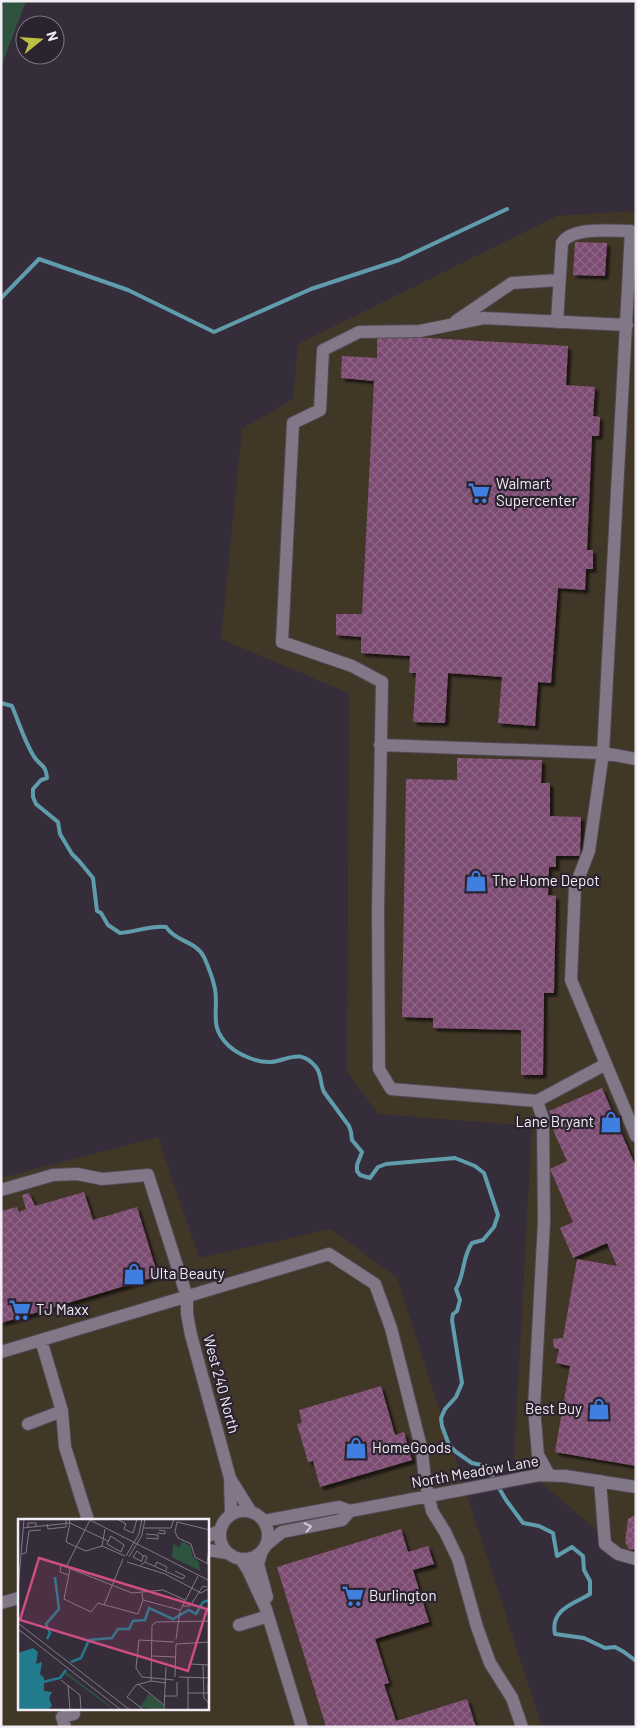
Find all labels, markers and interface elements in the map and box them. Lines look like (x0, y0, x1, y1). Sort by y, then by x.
north arrow (15, 15, 65, 65)
text: N (43, 29, 62, 43)
place label: Walmart Supercenter (496, 474, 577, 509)
supermarket icon: Walmart Supercenter (466, 480, 492, 506)
shop icon: The Home Depot (463, 868, 489, 894)
place label: The Home Depot (492, 871, 600, 889)
shop icon: Lane Bryant (598, 1109, 624, 1135)
place label: Lane Bryant (516, 1112, 594, 1130)
shop icon: Ulta Beauty (121, 1261, 147, 1287)
place label: Ulta Beauty (150, 1264, 225, 1282)
supermarket icon: TJ Maxx (7, 1297, 33, 1323)
place label: TJ Maxx (36, 1300, 89, 1318)
street label: West 240 North (200, 1332, 244, 1435)
shop icon: Best Buy (586, 1396, 612, 1422)
place label: Best Buy (525, 1399, 582, 1417)
shop icon: HomeGoods (343, 1435, 369, 1461)
place label: HomeGoods (372, 1438, 451, 1456)
street label: North Meadow Lane (410, 1451, 540, 1491)
inset map (18, 1519, 209, 1710)
one-way arrow (304, 1522, 312, 1533)
supermarket icon: Burlington (340, 1583, 366, 1609)
place label: Burlington (369, 1586, 437, 1604)

